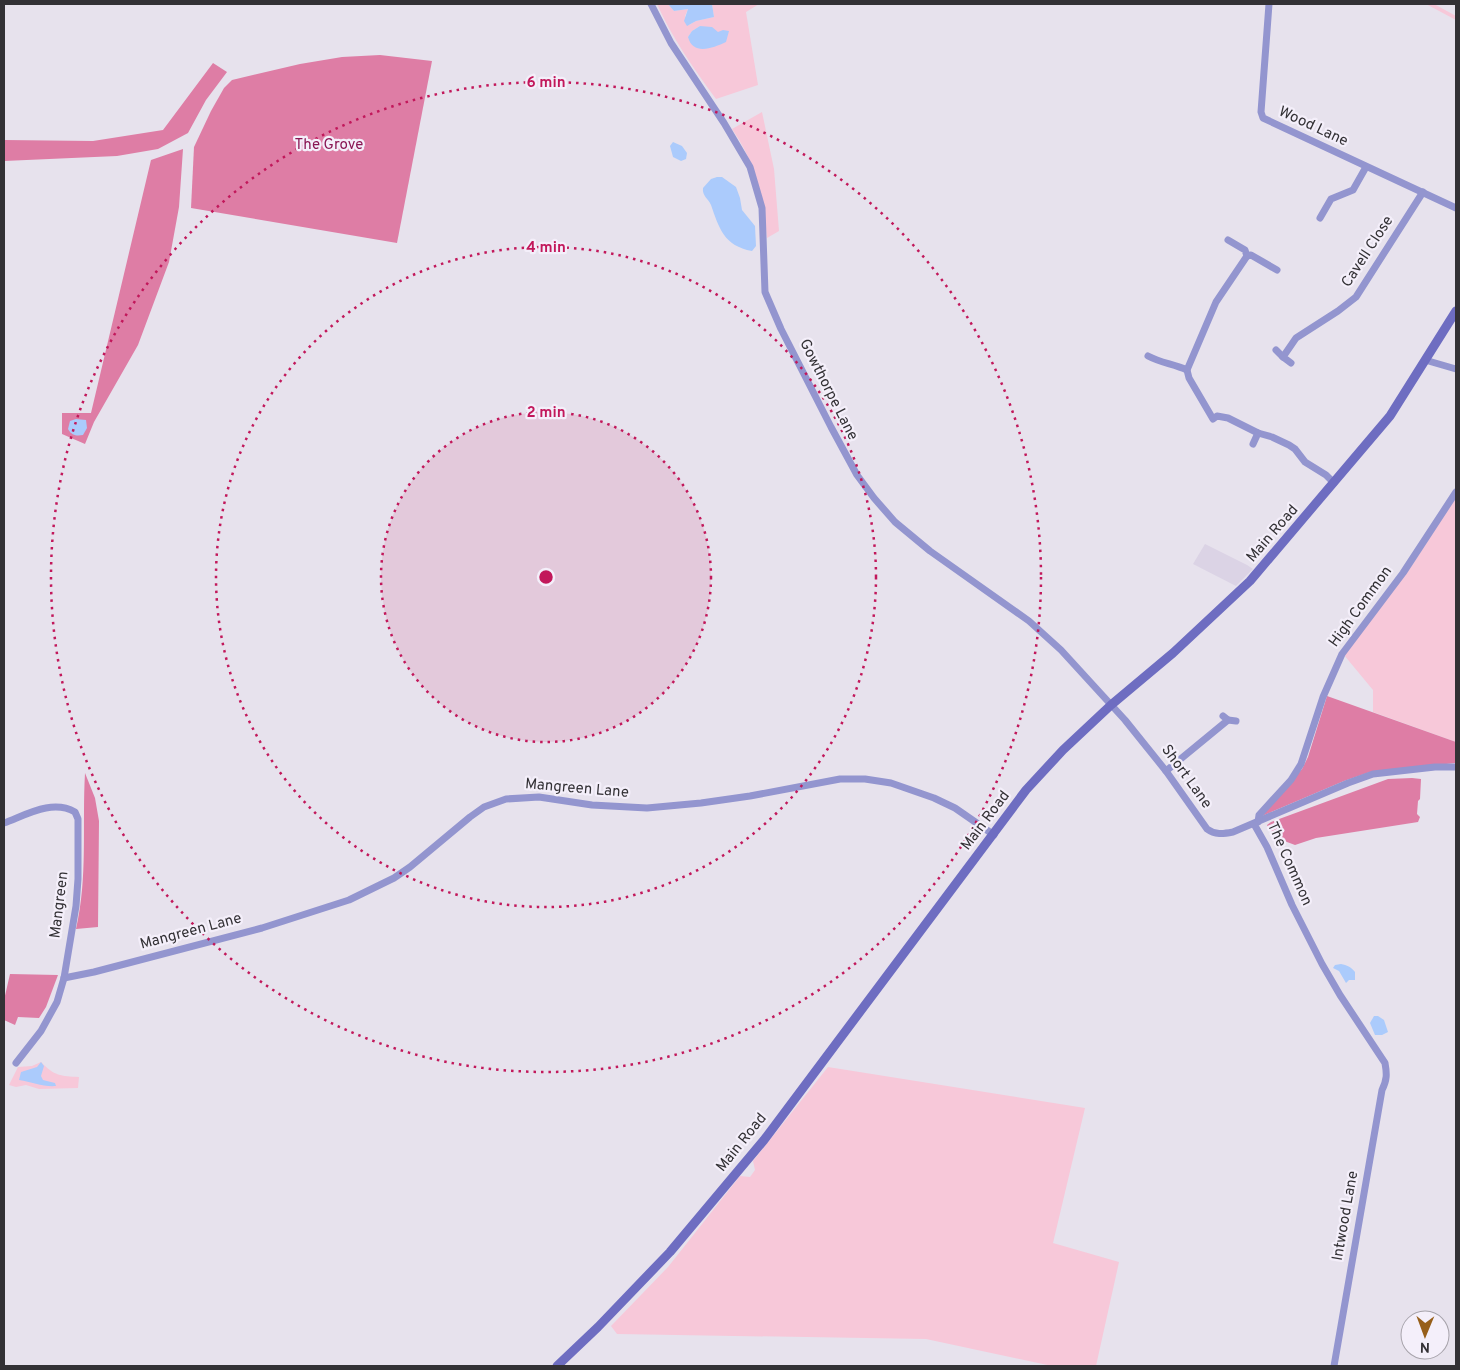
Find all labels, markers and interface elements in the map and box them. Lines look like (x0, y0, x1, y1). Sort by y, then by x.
text: 6 min (526, 74, 566, 93)
street label: Wood Lane (1275, 103, 1351, 151)
park label: The Grove (295, 136, 363, 155)
street label: Cavell Close (1338, 213, 1398, 291)
text: 4 min (526, 239, 566, 258)
street label: Gowthorpe Lane (794, 336, 862, 444)
text: 2 min (526, 404, 566, 423)
street label: Main Road (1243, 501, 1303, 567)
street label: High Common (1325, 563, 1397, 651)
centre of rings (537, 568, 555, 586)
street label: Short Lane (1156, 741, 1216, 813)
street label: Mangreen Lane (524, 775, 630, 803)
street label: Main Road (957, 787, 1015, 855)
street label: The Common (1262, 819, 1316, 909)
street label: Mangreen (46, 870, 74, 940)
street label: Mangreen Lane (138, 909, 244, 955)
street label: Main Road (713, 1110, 771, 1176)
street label: Intwood Lane (1329, 1170, 1363, 1262)
north arrow (1400, 1310, 1450, 1360)
text: N (1420, 1338, 1430, 1355)

